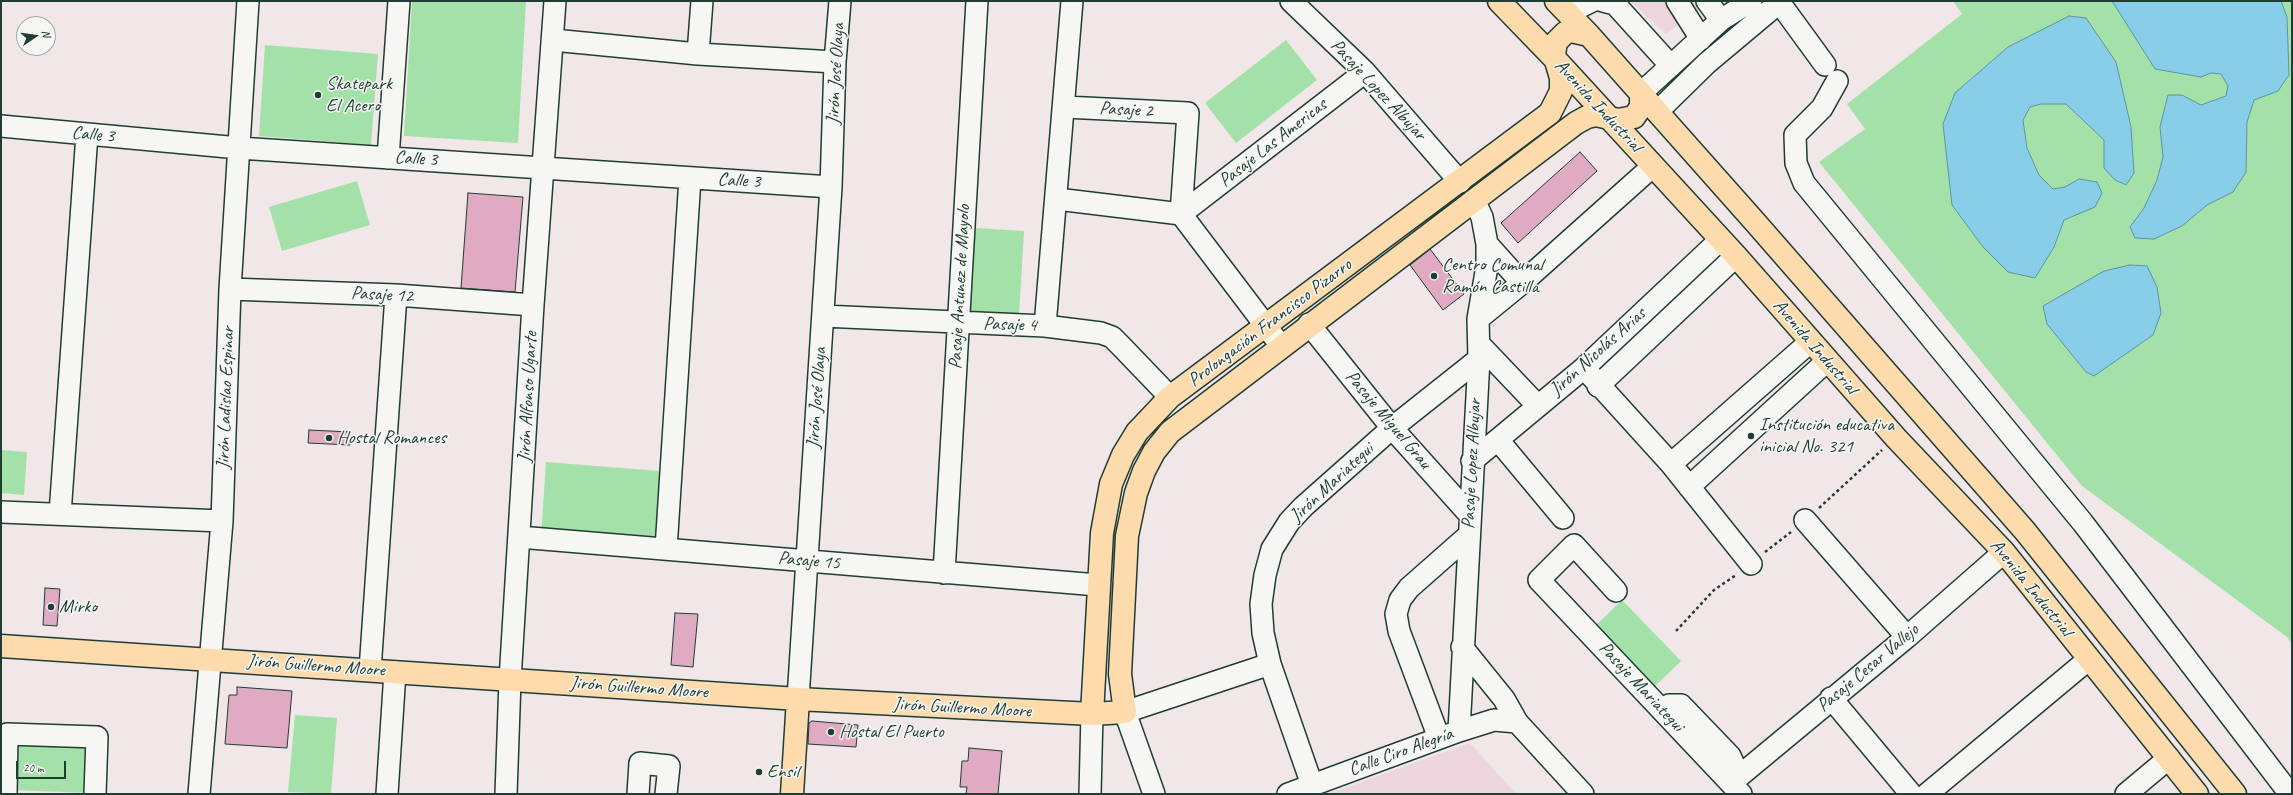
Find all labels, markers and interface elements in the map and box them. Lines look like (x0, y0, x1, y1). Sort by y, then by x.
north arrow (16, 16, 56, 56)
street label: Jirón José Olaya (822, 23, 850, 125)
text: N (39, 29, 54, 38)
street label: Pasaje Lopez Albujar (1325, 35, 1431, 145)
street label: Avenida Industrial (1549, 55, 1647, 157)
place label: Skatepark El Acero (326, 73, 392, 117)
marker: Skatepark El Acero (313, 90, 323, 100)
street label: Pasaje Las Americas (1214, 94, 1332, 192)
street label: Pasaje 2 (1099, 97, 1153, 123)
street label: Calle 3 (71, 122, 115, 148)
street label: Calle 3 (394, 146, 438, 172)
street label: Calle 3 (717, 168, 761, 194)
street label: Pasaje Antunez de Mayolo (944, 204, 976, 370)
street label: Prolongación Francisco Pizarro (1184, 254, 1356, 392)
place label: Centro Comunal Ramón Castilla (1442, 254, 1543, 298)
marker: Centro Comunal Ramón Castilla (1429, 271, 1439, 281)
street label: Pasaje 12 (350, 282, 414, 308)
street label: Avenida Industrial (1768, 295, 1862, 399)
street label: Jirón Nicolás Arias (1545, 303, 1651, 401)
street label: Pasaje 4 (983, 313, 1037, 337)
street label: Jirón Ladislao Espinar (212, 326, 240, 470)
street label: Jirón Alfonso Ugarte (513, 331, 543, 463)
street label: Jirón José Olaya (802, 347, 832, 449)
street label: Pasaje Miguel Grau (1340, 366, 1436, 474)
street label: Pasaje Lopez Albujar (1457, 398, 1487, 530)
place label: Institución educativa inicial No. 321 (1759, 414, 1894, 458)
place label: Hostal Romances (337, 427, 446, 449)
marker: Institución educativa inicial No. 321 (1746, 431, 1756, 441)
marker: Hostal Romances (324, 433, 334, 443)
street label: Jirón Mariategui (1285, 438, 1379, 528)
street label: Avenida Industrial (1985, 535, 2077, 641)
street label: Pasaje 15 (777, 547, 841, 575)
place label: Mirko (59, 596, 97, 618)
marker: Mirko (46, 602, 56, 612)
street label: Pasaje Cesar Vallejo (1813, 619, 1923, 717)
street label: Pasaje Mariategui (1593, 637, 1689, 737)
street label: Jirón Guillermo Moore (246, 650, 386, 682)
street label: Jirón Guillermo Moore (569, 672, 709, 704)
street label: Jirón Guillermo Moore (893, 693, 1031, 723)
place label: Hostal El Puerto (839, 721, 944, 743)
street label: Calle Ciro Alegría (1346, 723, 1456, 781)
marker: Hostal El Puerto (826, 727, 836, 737)
scale bar (18, 753, 68, 779)
text: 20 m (23, 760, 43, 776)
place label: Ensil (767, 761, 799, 783)
marker: Ensil (754, 767, 764, 777)

